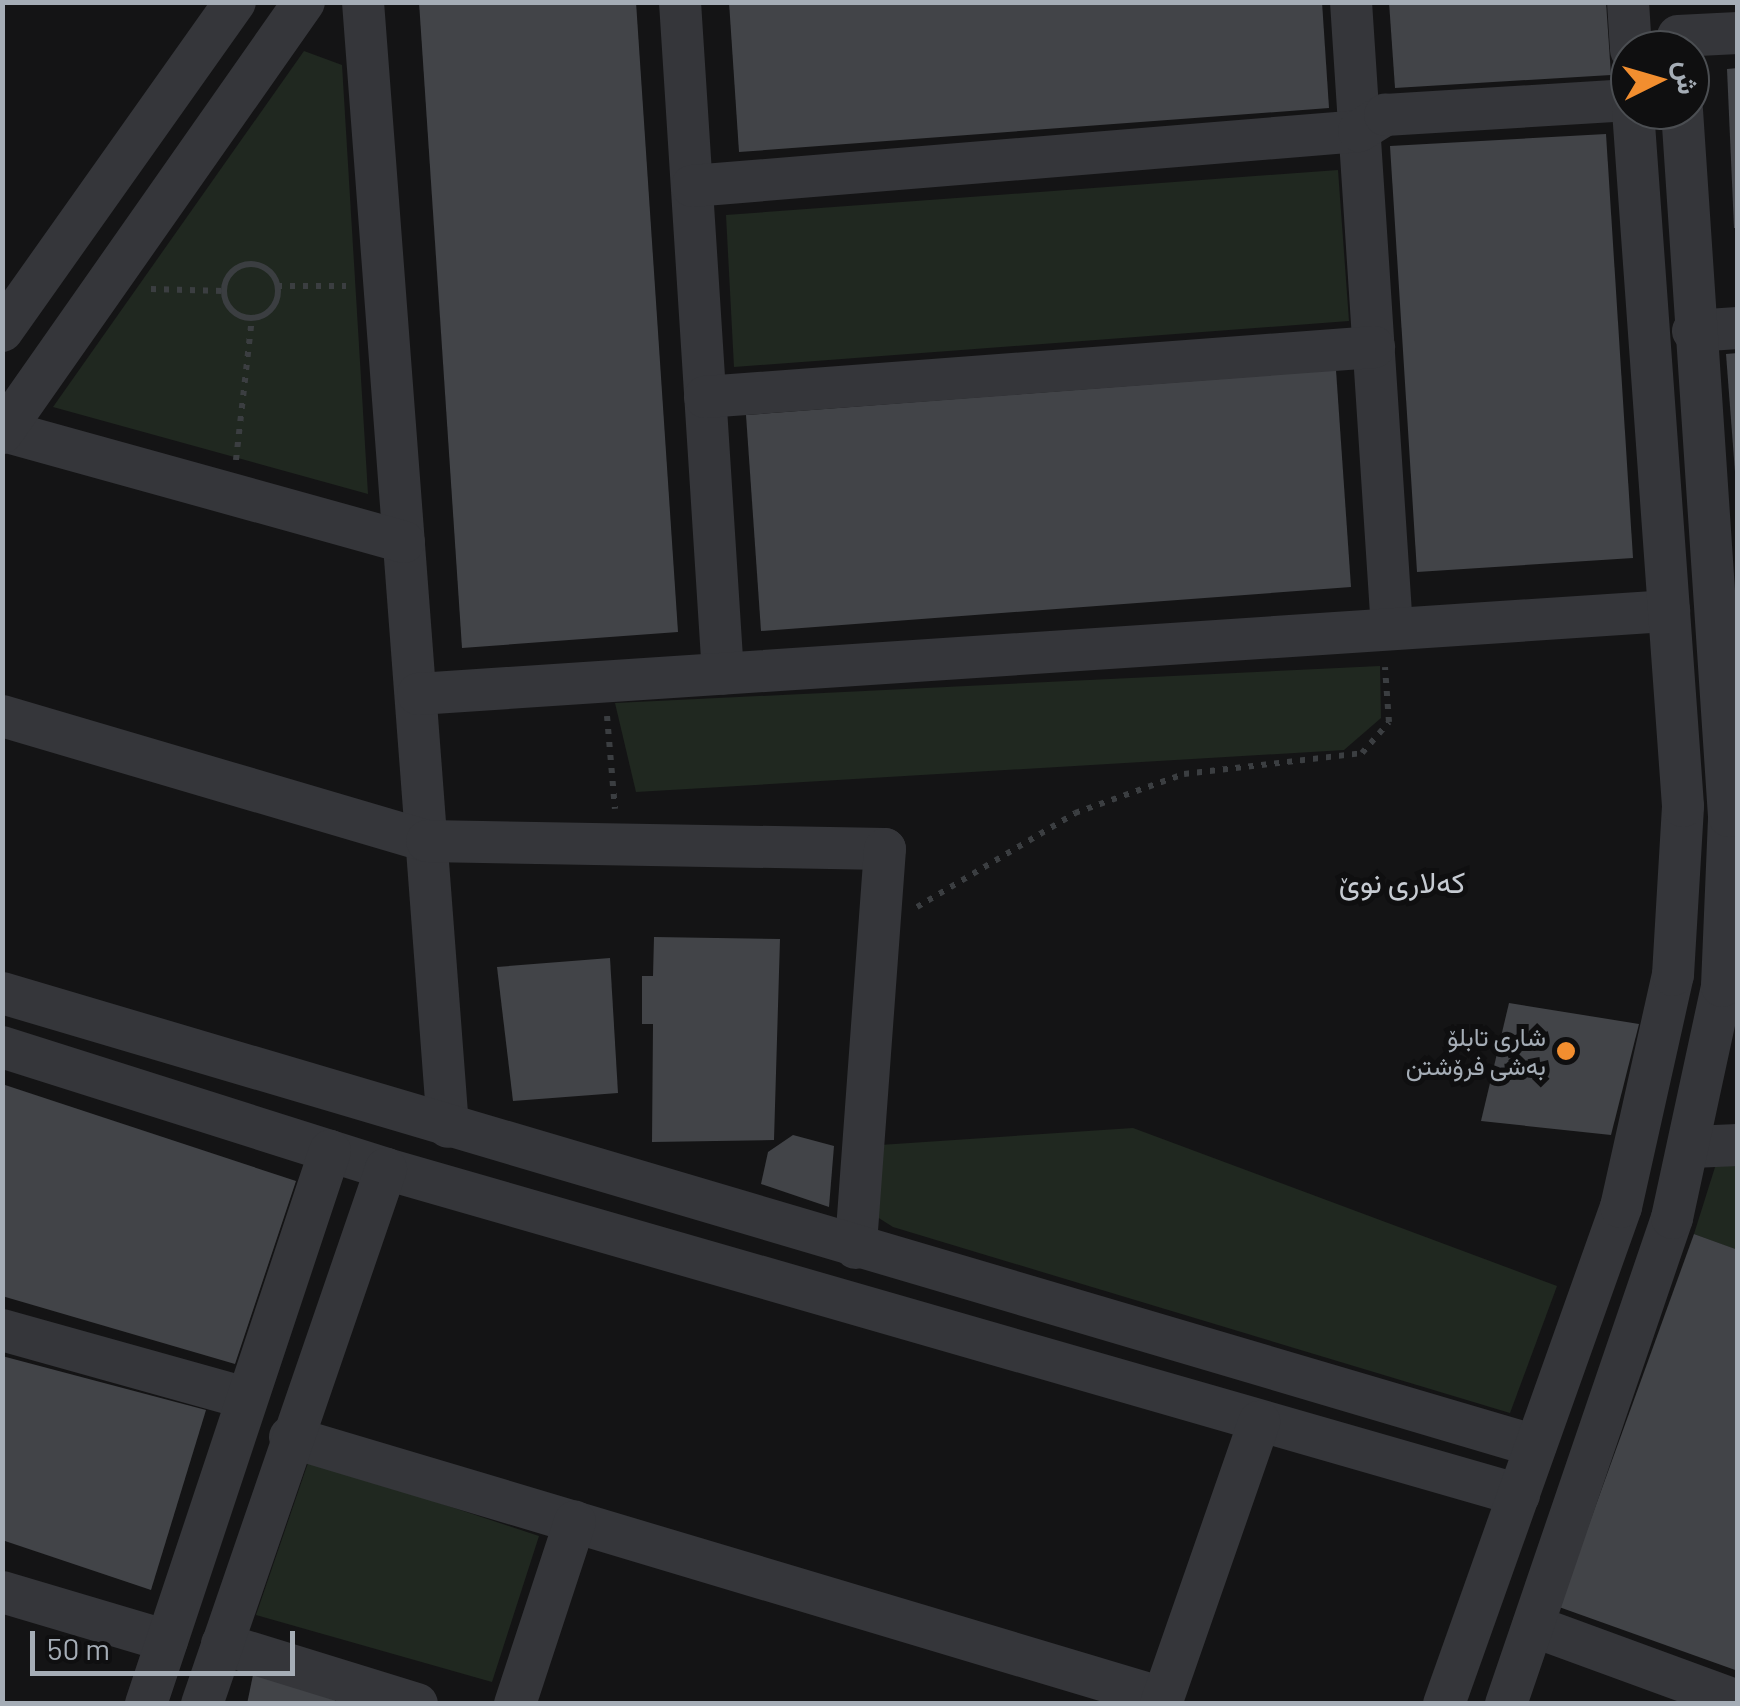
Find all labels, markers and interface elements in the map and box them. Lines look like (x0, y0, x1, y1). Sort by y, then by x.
north arrow (1610, 30, 1710, 130)
text: ش (1669, 59, 1706, 96)
district label: کەلاری نوێ (1339, 863, 1465, 899)
place label: شاری تابلۆ بەشی فرۆشتن (1406, 1022, 1546, 1081)
marker: شاری تابلۆ بەشی فرۆشتن (1555, 1040, 1577, 1062)
scale bar (35, 1611, 300, 1673)
text: 50 m (47, 1630, 110, 1666)

